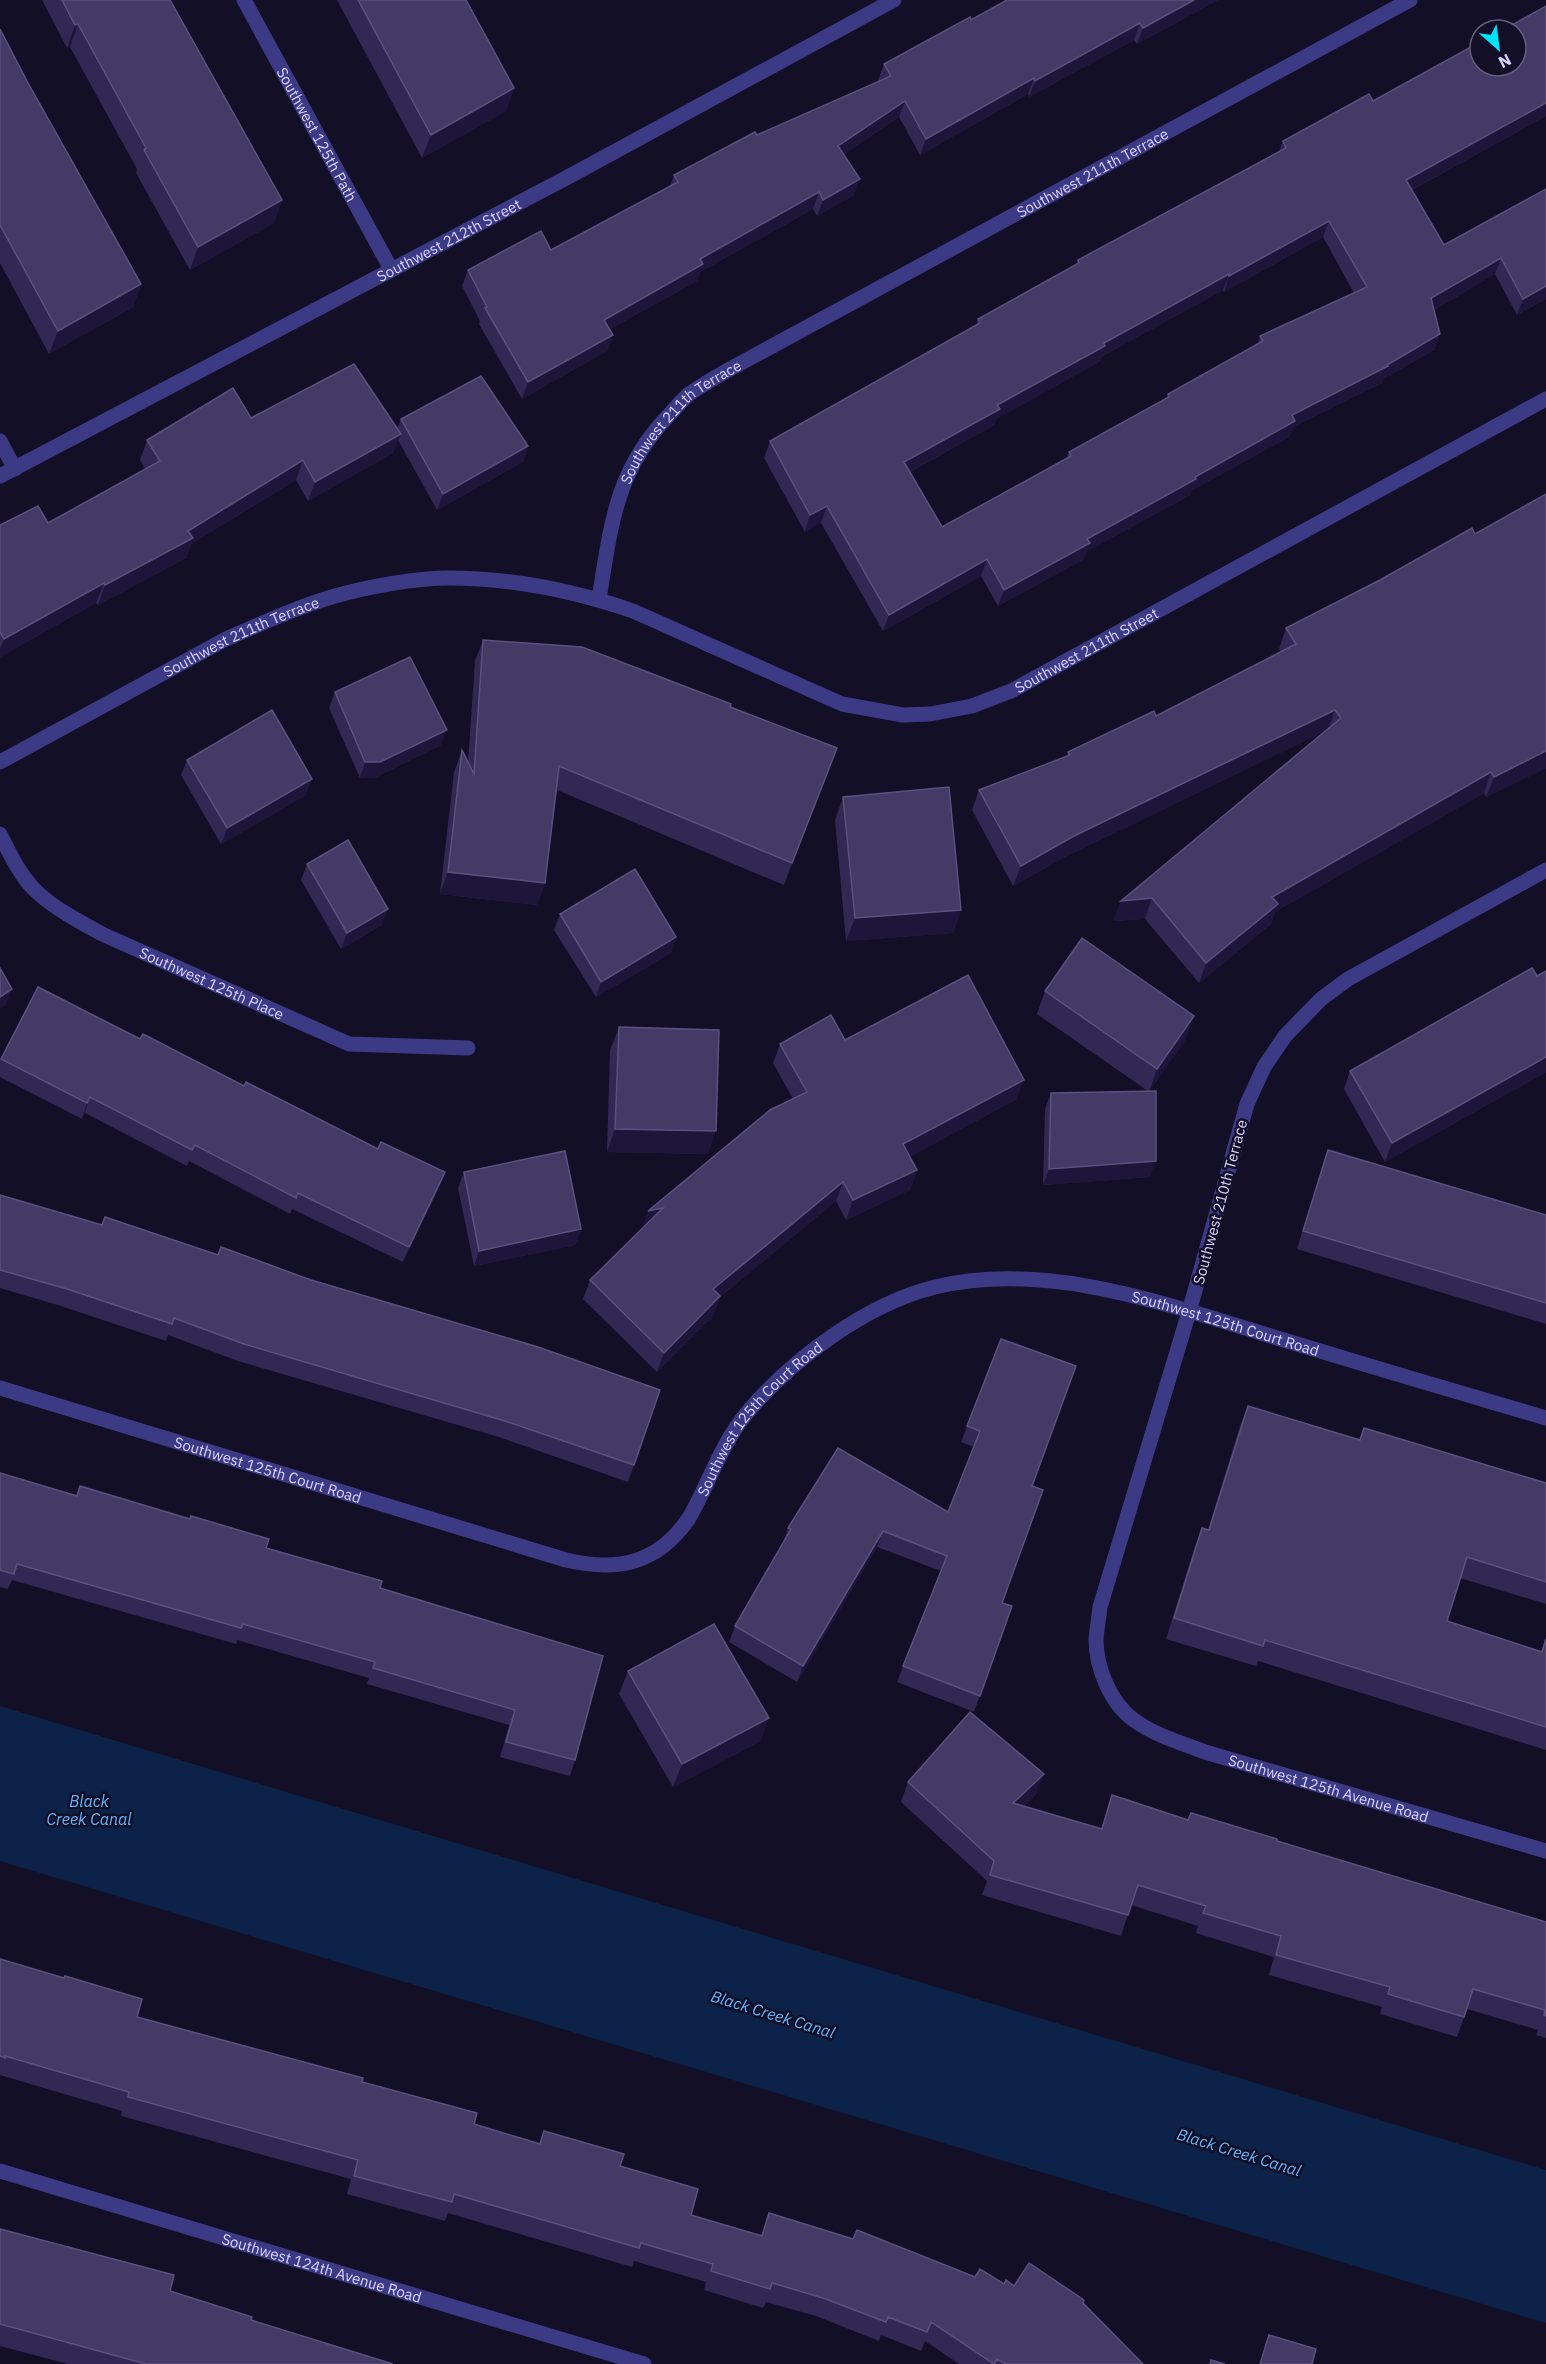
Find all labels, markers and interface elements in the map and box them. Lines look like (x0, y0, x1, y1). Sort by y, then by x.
north arrow (1468, 18, 1528, 78)
text: N (1495, 50, 1515, 73)
street label: Southwest 125th Path (273, 64, 362, 205)
street label: Southwest 211th Terrace (1013, 124, 1172, 221)
street label: Southwest 212th Street (373, 194, 524, 286)
street label: Southwest 211th Terrace (616, 355, 744, 487)
street label: Southwest 211th Terrace (160, 592, 321, 681)
street label: Southwest 211th Street (1011, 603, 1161, 697)
street label: Southwest 125th Place (137, 942, 287, 1023)
street label: Southwest 210th Terrace (1189, 1118, 1251, 1286)
street label: Southwest 125th Court Road (1130, 1286, 1322, 1360)
street label: Southwest 125th Court Road (693, 1337, 826, 1499)
street label: Southwest 125th Court Road (172, 1432, 364, 1507)
street label: Southwest 125th Avenue Road (1226, 1750, 1431, 1826)
water label: Black Creek Canal (46, 1791, 132, 1829)
water label: Black Creek Canal (709, 1986, 838, 2043)
water label: Black Creek Canal (1175, 2124, 1304, 2181)
street label: Southwest 124th Avenue Road (220, 2229, 424, 2306)

